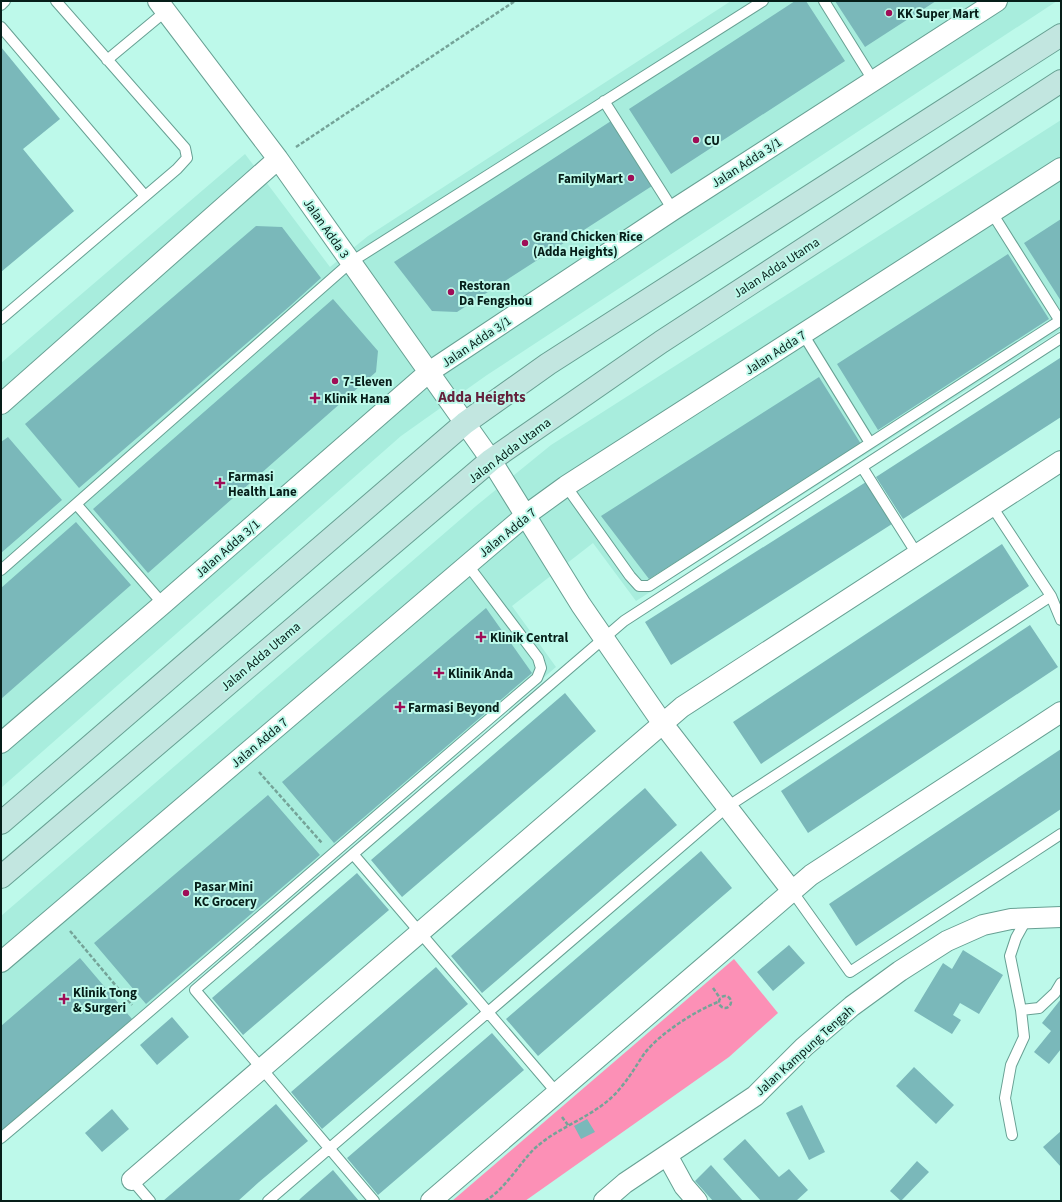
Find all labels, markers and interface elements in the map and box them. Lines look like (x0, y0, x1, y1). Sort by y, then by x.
place label: KK Super Mart (897, 5, 979, 23)
marker: KK Super Mart (884, 8, 894, 18)
place label: CU (704, 132, 720, 150)
street label: Jalan Adda 3/1 (708, 133, 785, 192)
marker: CU (691, 135, 701, 145)
place label: FamilyMart (558, 170, 623, 188)
marker: FamilyMart (626, 173, 636, 183)
street label: Jalan Adda 3 (299, 195, 353, 262)
place label: Grand Chicken Rice (Adda Heights) (533, 228, 643, 261)
street label: Jalan Adda Utama (730, 233, 823, 302)
marker: Grand Chicken Rice (Adda Heights) (520, 238, 530, 248)
place label: Restoran Da Fengshou (459, 277, 532, 310)
marker: Restoran Da Fengshou (446, 287, 456, 297)
street label: Jalan Adda 3/1 (438, 312, 515, 372)
street label: Jalan Adda 7 (742, 326, 810, 379)
place label: 7-Eleven (343, 373, 393, 391)
marker: 7-Eleven (330, 376, 340, 386)
district label: Adda Heights (437, 387, 526, 408)
place label: Klinik Hana (324, 390, 390, 408)
marker: Klinik Hana (309, 392, 321, 404)
street label: Jalan Adda Utama (464, 414, 555, 488)
place label: Farmasi Health Lane (228, 468, 297, 501)
marker: Farmasi Health Lane (215, 478, 225, 488)
street label: Jalan Adda 7 (475, 504, 540, 562)
street label: Jalan Adda 3/1 (191, 516, 264, 582)
street label: Jalan Adda Utama (217, 618, 304, 696)
place label: Klinik Central (490, 629, 568, 647)
marker: Klinik Central (475, 631, 487, 643)
place label: Klinik Anda (448, 665, 513, 683)
marker: Klinik Anda (433, 667, 445, 679)
place label: Farmasi Beyond (408, 699, 500, 717)
marker: Farmasi Beyond (395, 702, 405, 712)
street label: Jalan Adda 7 (227, 714, 292, 772)
place label: Pasar Mini KC Grocery (194, 878, 257, 911)
marker: Pasar Mini KC Grocery (181, 888, 191, 898)
place label: Klinik Tong & Surgeri (73, 984, 137, 1017)
marker: Klinik Tong & Surgeri (58, 993, 70, 1005)
street label: Jalan Kampung Tengah (751, 1001, 858, 1100)

